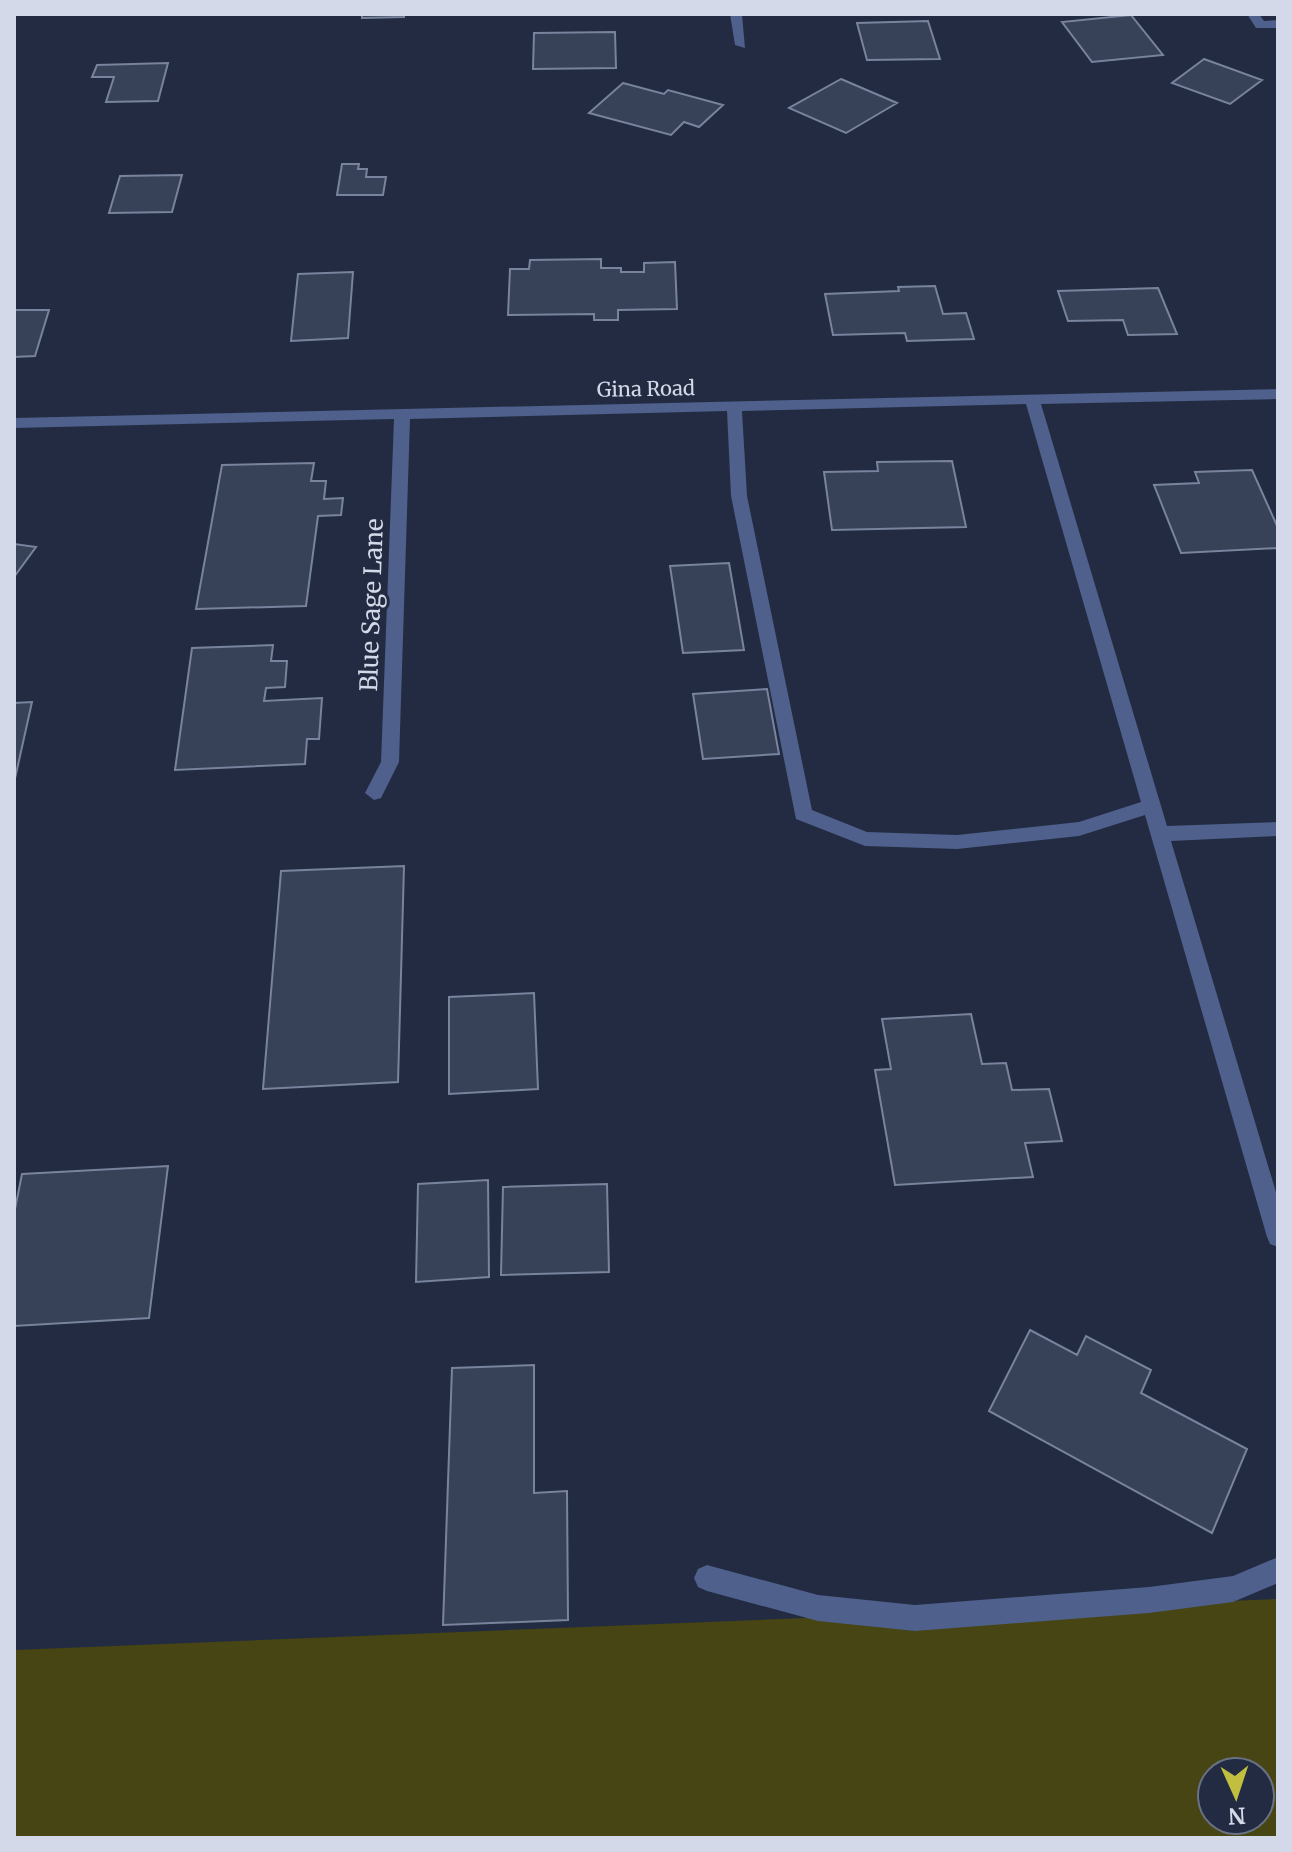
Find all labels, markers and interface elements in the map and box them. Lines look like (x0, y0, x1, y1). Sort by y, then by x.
street label: Gina Road (597, 375, 695, 402)
street label: Blue Sage Lane (353, 518, 390, 692)
north arrow (1196, 1756, 1276, 1836)
text: N (1227, 1802, 1246, 1830)

